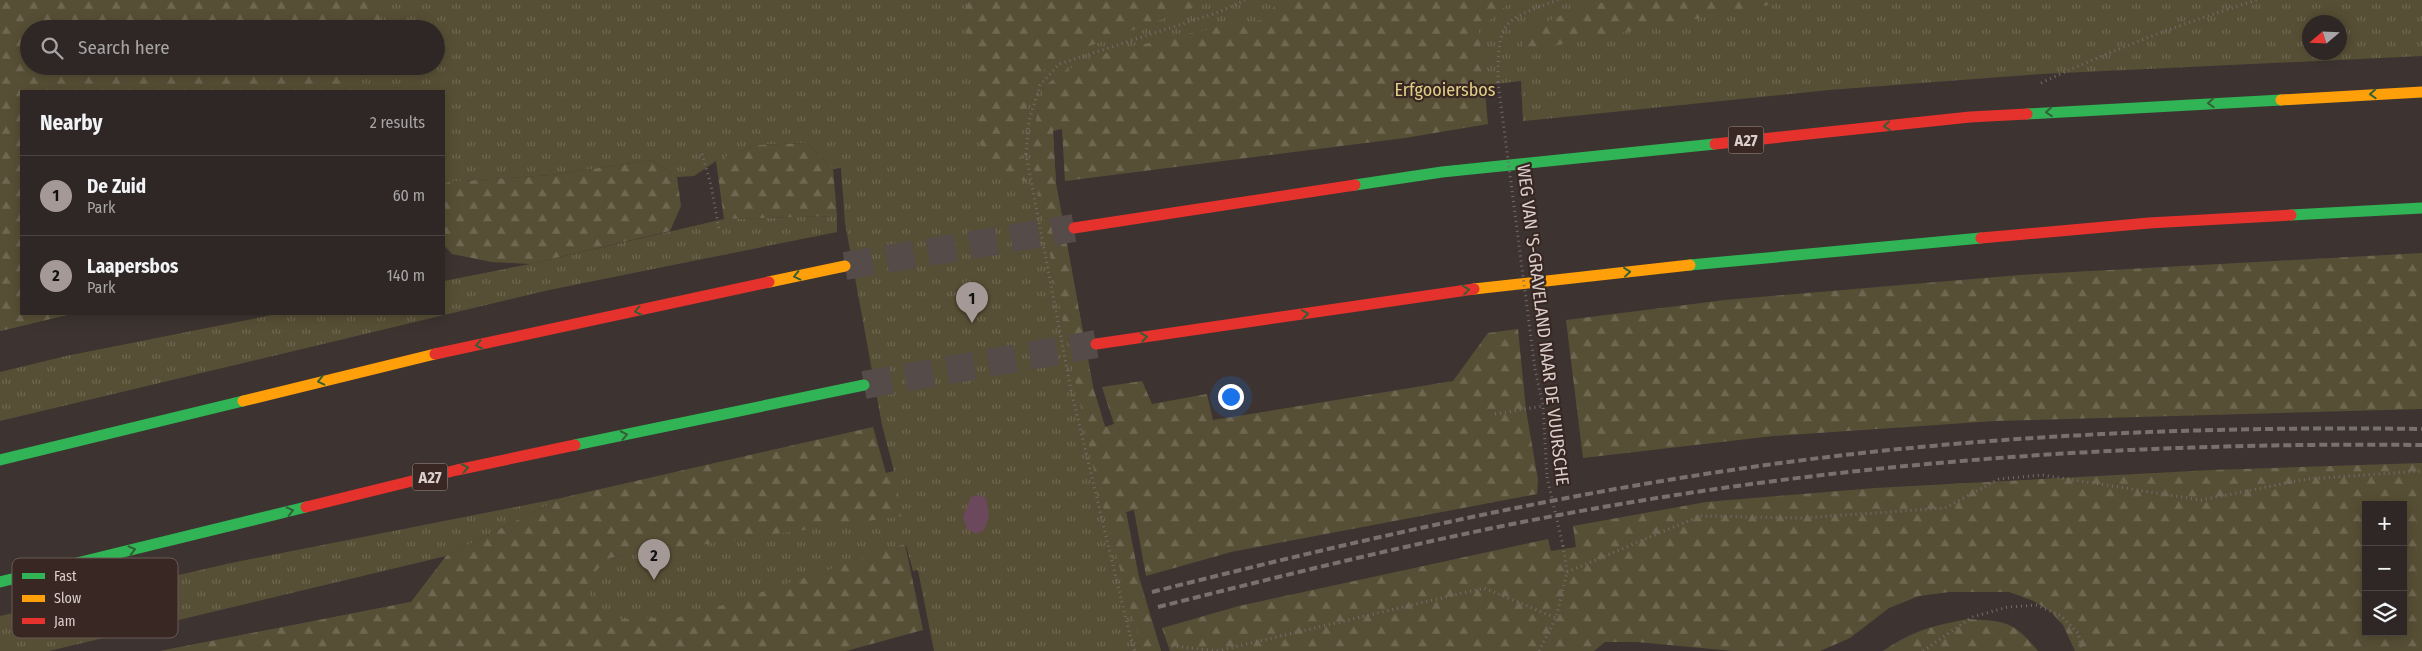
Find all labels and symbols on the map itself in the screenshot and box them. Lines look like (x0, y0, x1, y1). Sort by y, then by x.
north arrow (2302, 15, 2347, 60)
park label: Erfgooiersbos (1394, 79, 1496, 101)
one-way arrow (2369, 89, 2377, 100)
one-way arrow (2207, 97, 2215, 108)
one-way arrow (2045, 106, 2053, 117)
one-way arrow (1883, 120, 1891, 131)
road number: A27 (1728, 126, 1764, 154)
street label: WEG VAN 'S-GRAVELAND NAAR DE VUURSCHE (1512, 163, 1574, 487)
one-way arrow (1624, 267, 1632, 278)
one-way arrow (793, 271, 802, 281)
pin: 1 (956, 282, 988, 323)
one-way arrow (1462, 285, 1470, 296)
one-way arrow (634, 305, 643, 316)
one-way arrow (1301, 309, 1309, 319)
one-way arrow (1141, 332, 1149, 343)
one-way arrow (475, 339, 484, 349)
one-way arrow (317, 375, 326, 386)
your location (1218, 384, 1244, 410)
one-way arrow (619, 430, 628, 441)
road number: A27 (412, 464, 448, 491)
one-way arrow (461, 464, 469, 474)
one-way arrow (286, 506, 295, 517)
pin: 2 (638, 539, 670, 580)
one-way arrow (128, 545, 137, 556)
legend (12, 558, 178, 638)
text: Fast (54, 568, 77, 585)
text: Slow (54, 590, 81, 607)
text: Jam (54, 613, 75, 630)

